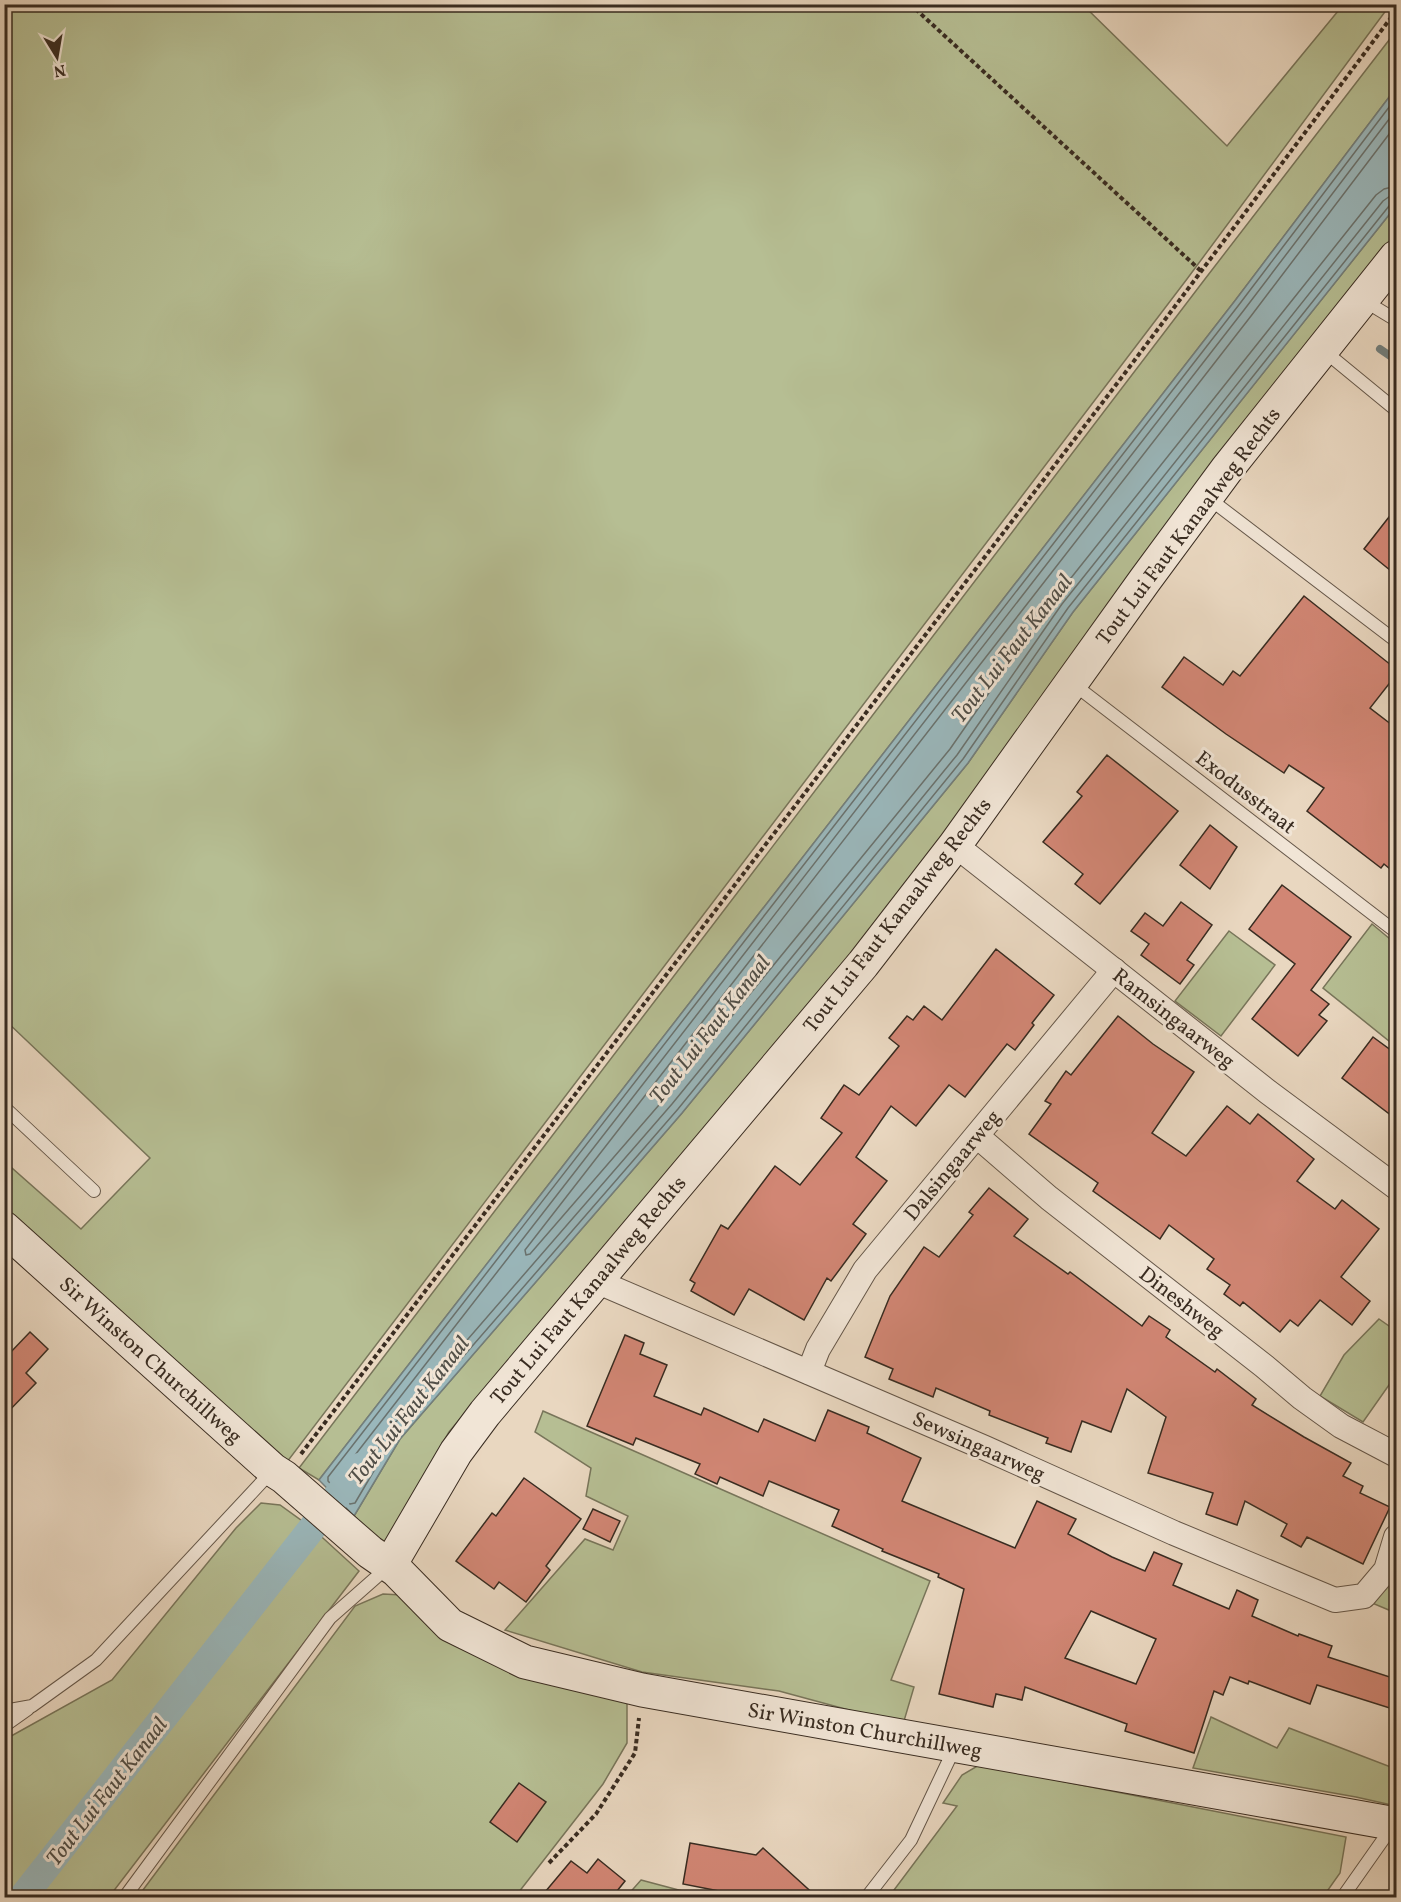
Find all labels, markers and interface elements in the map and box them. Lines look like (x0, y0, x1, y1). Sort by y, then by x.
north arrow (27, 27, 87, 87)
text: N (51, 58, 67, 82)
street label: Tout Lui Faut Kanaalweg Rechts (1090, 402, 1288, 652)
water label: Tout Lui Faut Kanaal (945, 568, 1081, 731)
street label: Exodusstraat (1189, 745, 1301, 842)
street label: Tout Lui Faut Kanaalweg Rechts (797, 792, 999, 1040)
water label: Tout Lui Faut Kanaal (643, 949, 779, 1112)
street label: Ramsingaarweg (1106, 962, 1240, 1076)
street label: Dalsingaarweg (898, 1104, 1008, 1228)
street label: Tout Lui Faut Kanaalweg Rechts (484, 1170, 694, 1412)
street label: Dineshweg (1132, 1260, 1230, 1346)
street label: Sir Winston Churchillweg (52, 1271, 248, 1451)
water label: Tout Lui Faut Kanaal (342, 1330, 478, 1493)
street label: Sewsingaarweg (907, 1405, 1049, 1490)
street label: Sir Winston Churchillweg (745, 1697, 984, 1766)
water label: Tout Lui Faut Kanaal (40, 1711, 176, 1874)

